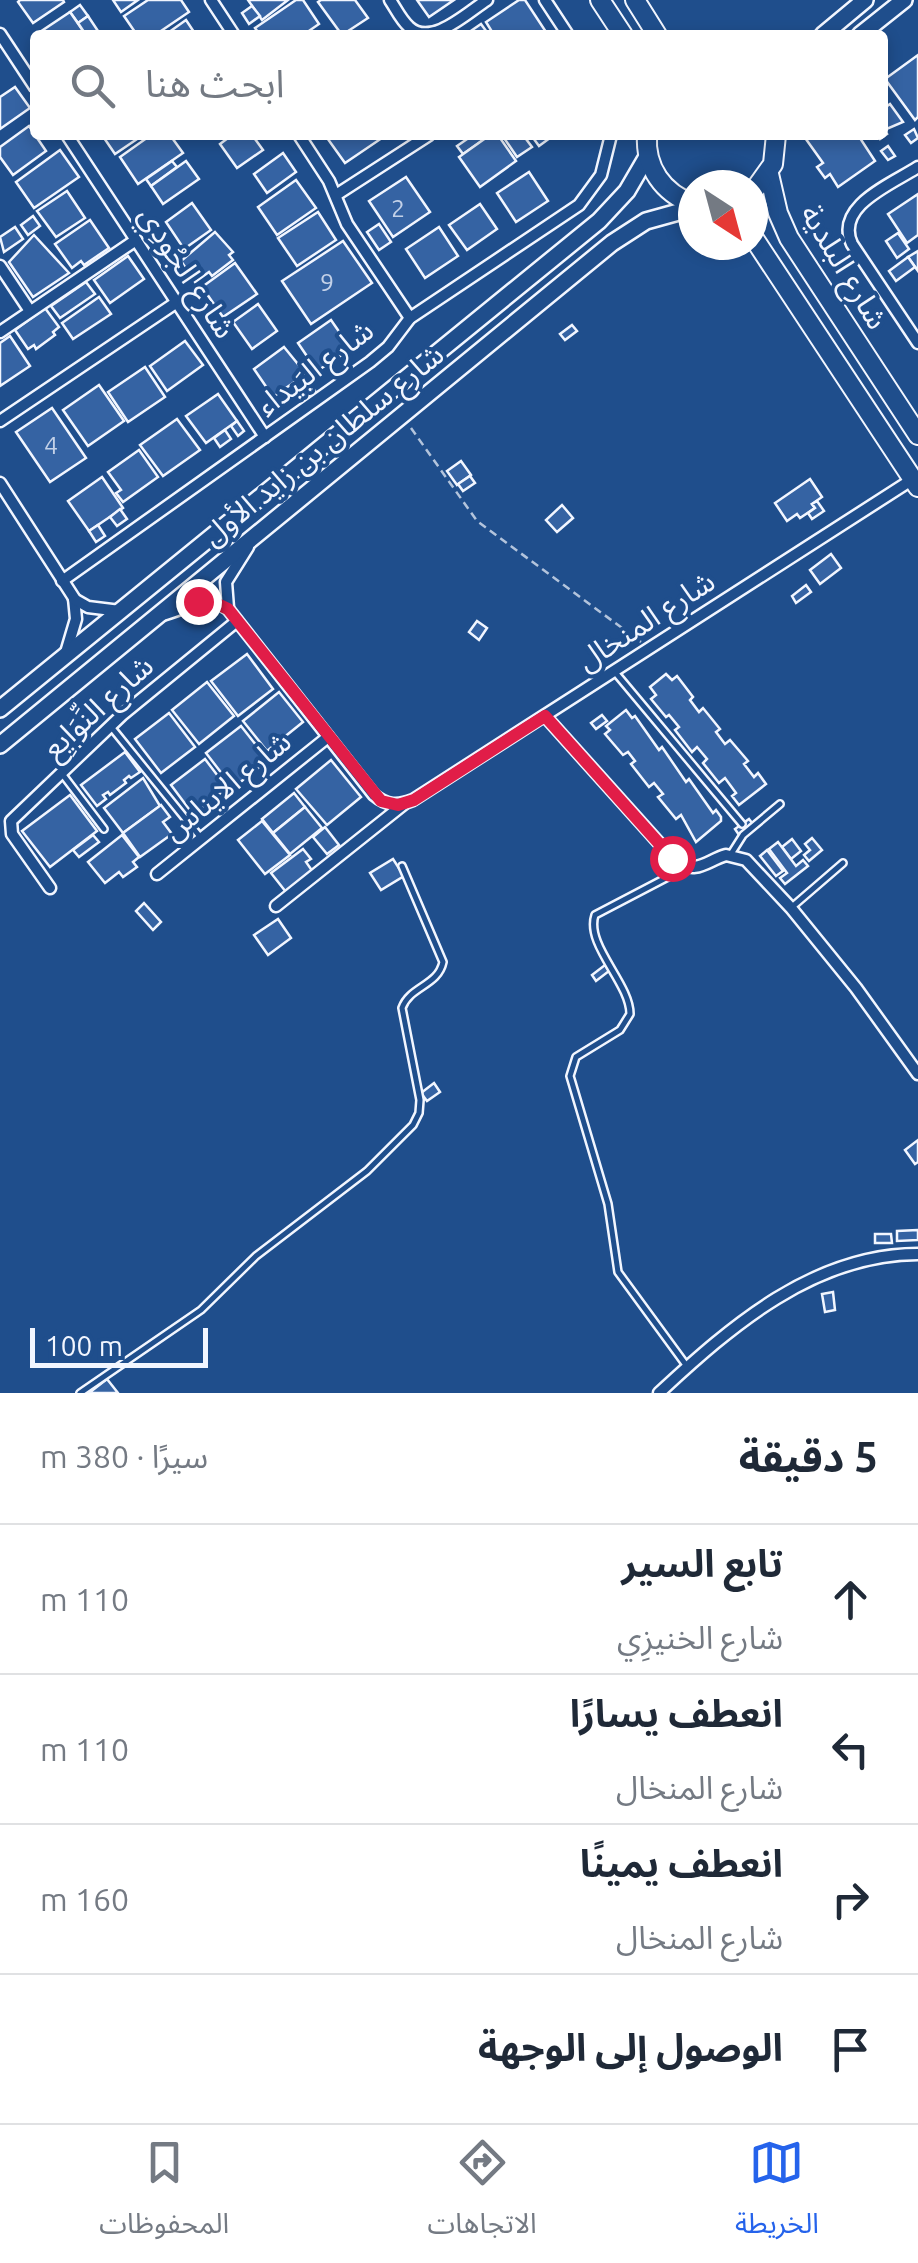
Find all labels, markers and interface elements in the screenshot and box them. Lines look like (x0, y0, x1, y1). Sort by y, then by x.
search box (30, 30, 888, 140)
icon: search (65, 58, 120, 113)
text: ابحث هنا (145, 62, 285, 104)
north arrow (678, 170, 768, 260)
house number: 2 (391, 194, 405, 222)
street label: شارع البلدية (789, 198, 895, 338)
street label: شارع الجُودِي (127, 199, 243, 348)
house number: 9 (320, 268, 334, 296)
street label: شارع البَيداء (249, 312, 383, 427)
street label: شارع سلطان بن زايد الأول (195, 337, 454, 557)
house number: 4 (44, 431, 58, 459)
street label: شارع المنخال (571, 563, 724, 682)
route end (176, 579, 222, 625)
street label: شارع النِّوَايِع (33, 646, 164, 769)
street label: شارع الايناس (156, 723, 301, 852)
route start (650, 836, 696, 882)
scale bar (30, 1323, 208, 1368)
text: 100 m (45, 1330, 123, 1361)
text: 5 دقيقة (739, 1433, 878, 1480)
text: سيرًا · 380 m (40, 1438, 208, 1474)
text: تابع السير (622, 1542, 783, 1584)
icon: ahead (823, 1572, 878, 1627)
text: 110 m (40, 1581, 129, 1617)
text: شارع الخنيزِي (617, 1619, 783, 1655)
text: انعطف يسارًا (570, 1692, 783, 1734)
icon: left (823, 1722, 878, 1777)
text: 110 m (40, 1731, 129, 1767)
text: شارع المنخال (616, 1769, 783, 1805)
text: انعطف يمينًا (580, 1842, 783, 1884)
icon: right (823, 1872, 878, 1927)
text: 160 m (40, 1881, 129, 1917)
text: شارع المنخال (616, 1919, 783, 1955)
icon: arrive (823, 2022, 878, 2077)
text: الوصول إلى الوجهة (478, 2026, 783, 2068)
tab: المحفوظات (99, 2135, 229, 2254)
tab: الاتجاهات (427, 2135, 537, 2254)
tab: الخريطة (735, 2135, 819, 2254)

